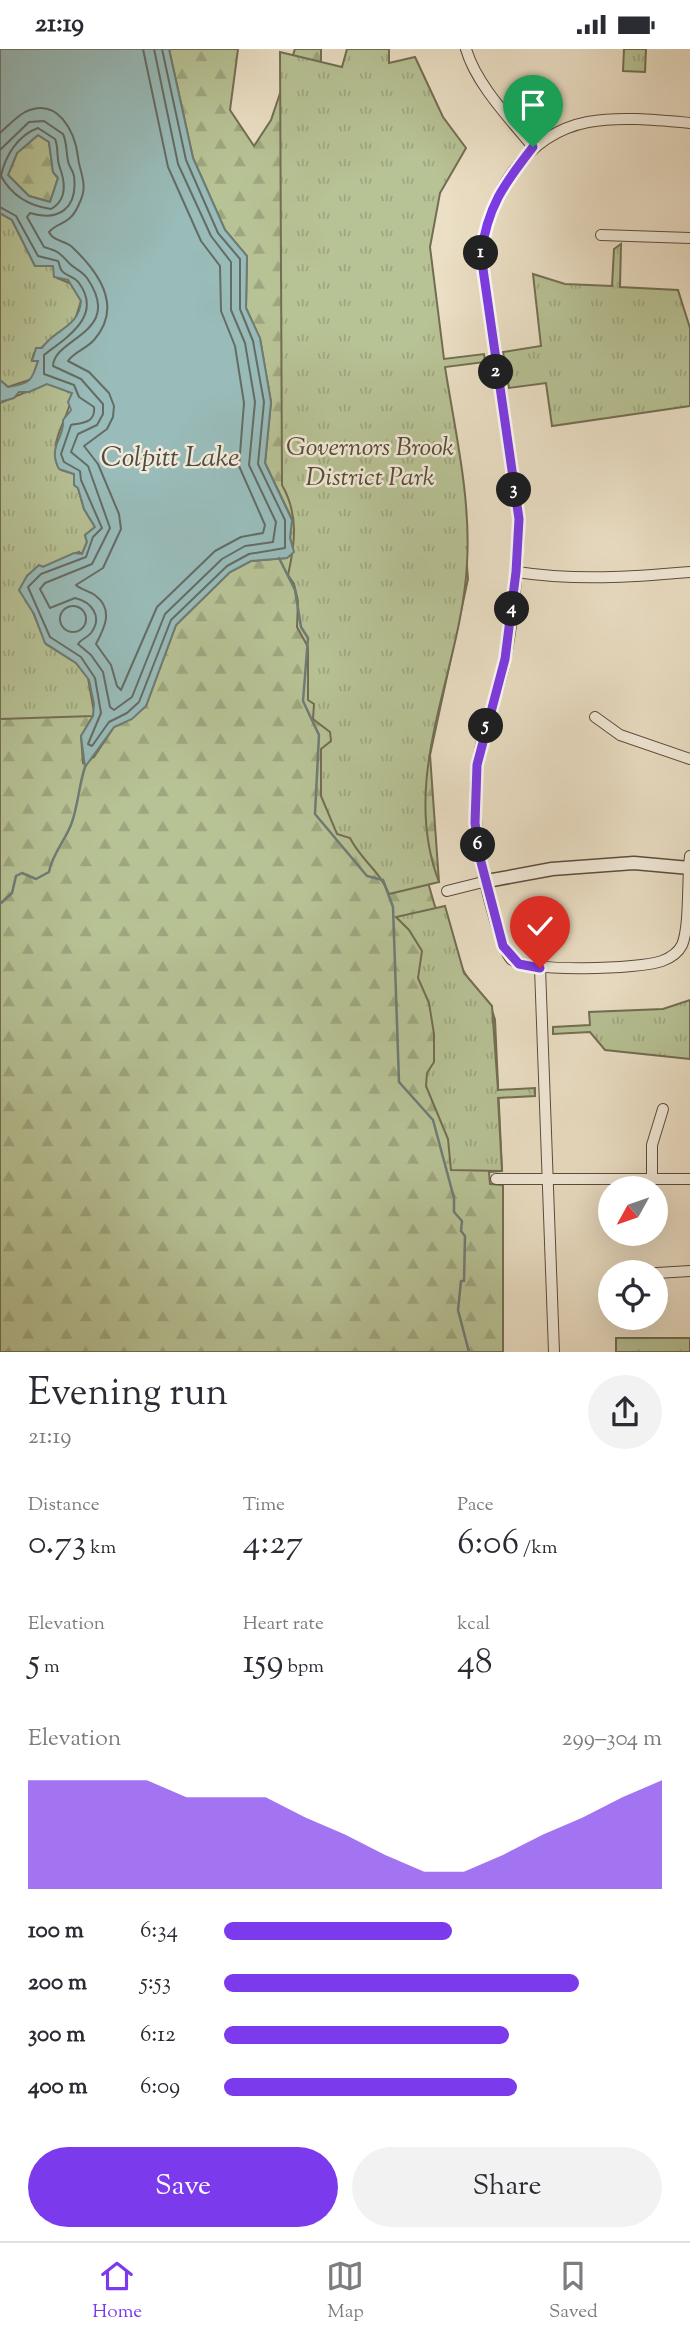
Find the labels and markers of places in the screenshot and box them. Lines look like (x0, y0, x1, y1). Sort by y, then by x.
pin (503, 75, 563, 147)
pin: 1 (463, 235, 498, 271)
pin: 2 (478, 355, 514, 389)
pin: 3 (496, 473, 532, 507)
pin: 4 (494, 591, 530, 627)
pin: 5 (468, 709, 504, 743)
pin: 6 (461, 827, 496, 863)
pin (510, 896, 570, 968)

